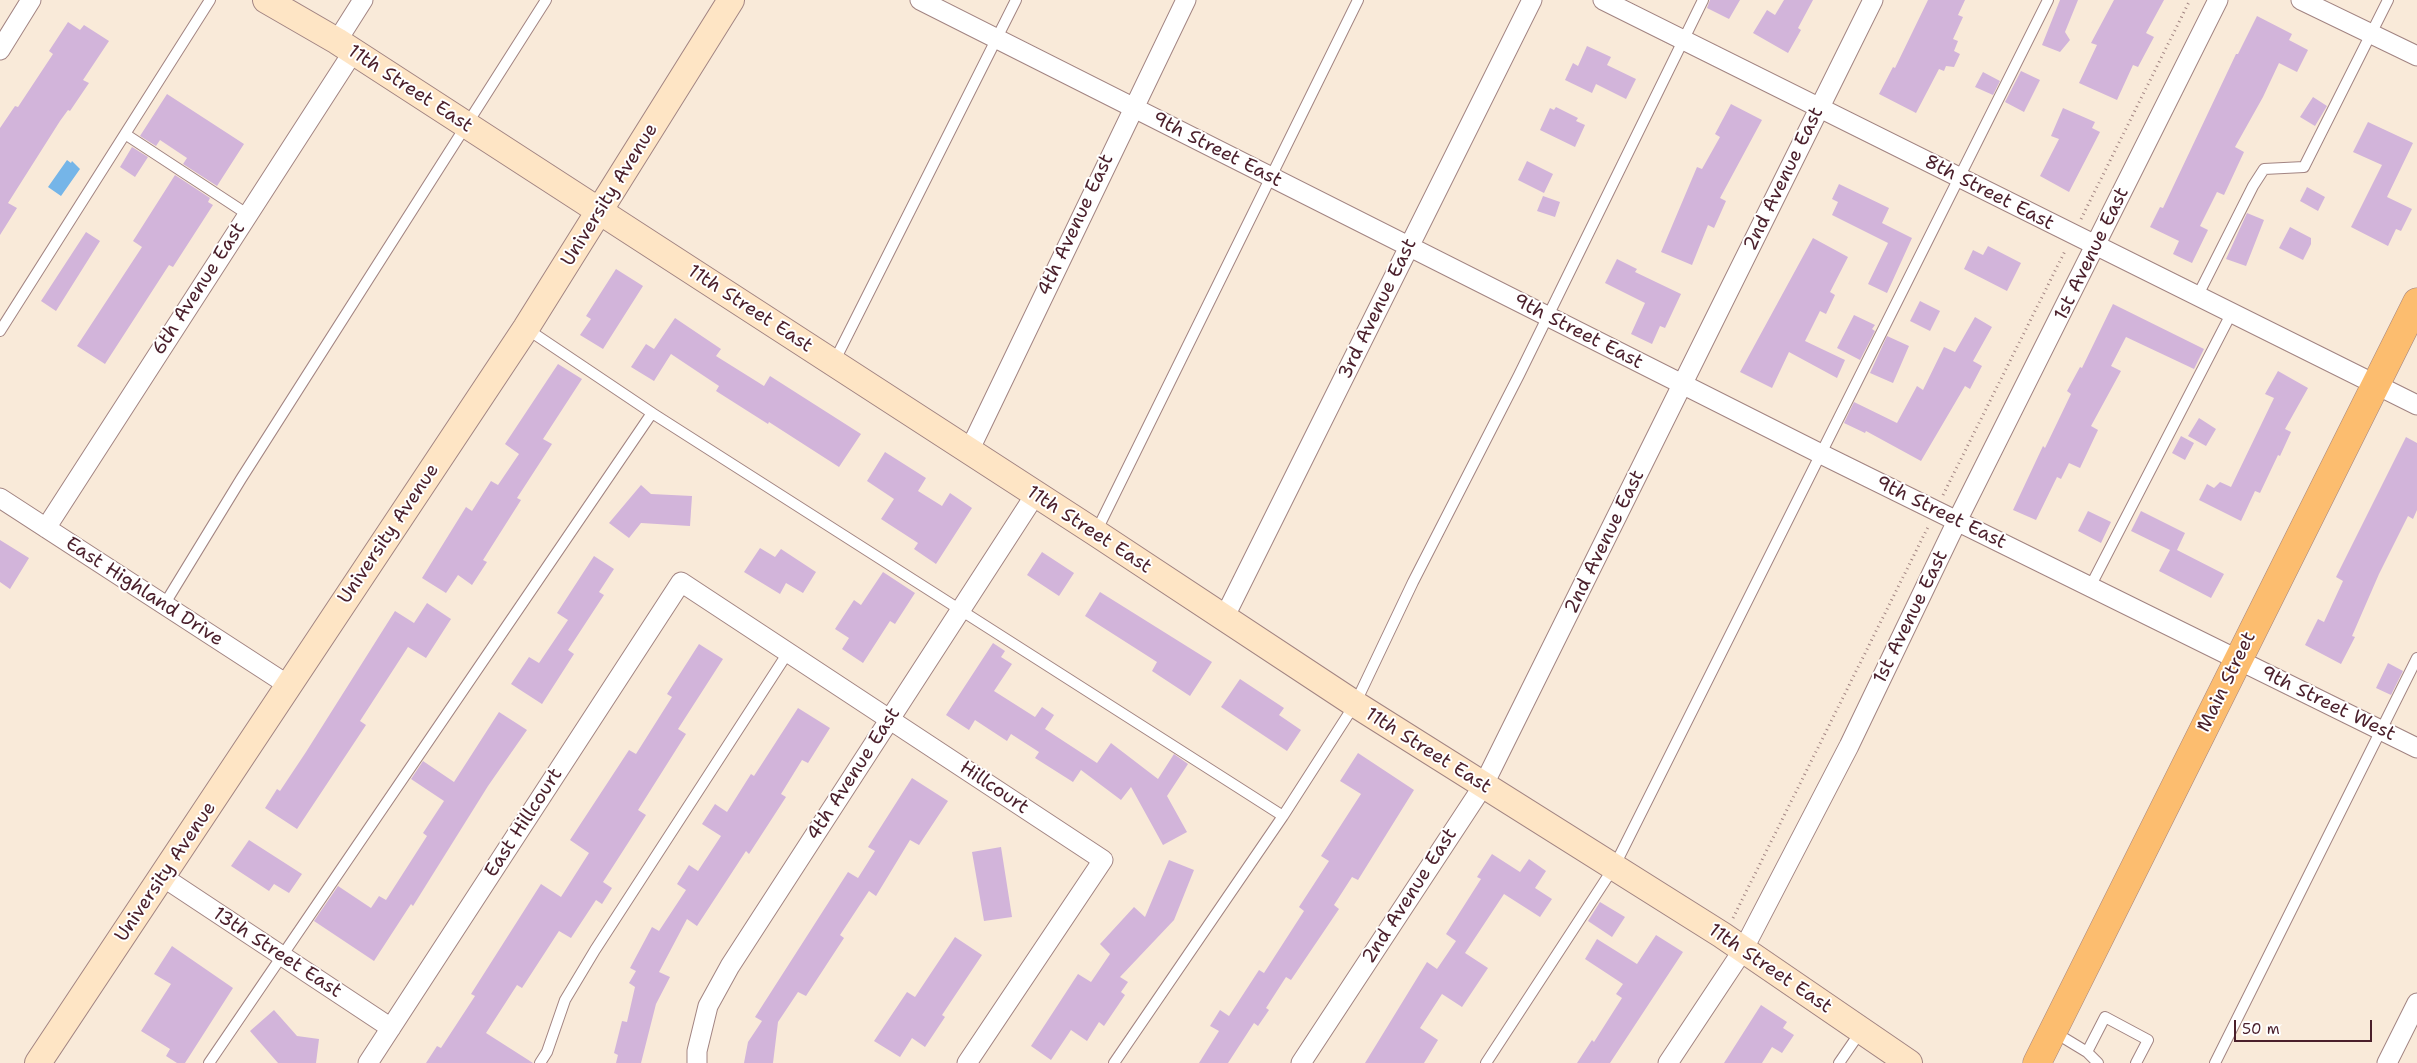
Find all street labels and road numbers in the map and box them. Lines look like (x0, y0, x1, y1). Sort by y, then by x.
street label: 11th Street East (343, 40, 477, 138)
street label: 2nd Avenue East (1739, 104, 1829, 254)
street label: 9th Street East (1148, 108, 1286, 192)
street label: University Avenue (557, 119, 663, 271)
street label: 4th Avenue East (1033, 151, 1119, 299)
street label: 8th Street East (1920, 151, 2058, 235)
street label: 1st Avenue East (2050, 184, 2134, 324)
street label: 6th Avenue East (148, 218, 250, 360)
street label: 3rd Avenue East (1334, 235, 1422, 383)
street label: 11th Street East (683, 260, 817, 358)
street label: 9th Street East (1509, 290, 1647, 374)
street label: University Avenue (334, 460, 444, 608)
street label: 2nd Avenue East (1560, 467, 1650, 617)
street label: 9th Street East (1872, 472, 2010, 554)
street label: 11th Street East (1022, 481, 1156, 579)
street label: East Highland Drive (61, 532, 227, 652)
street label: 1st Avenue East (1869, 547, 1953, 687)
street label: Main Street (2193, 628, 2261, 736)
street label: 9th Street West (2257, 662, 2399, 746)
street label: 4th Avenue East (803, 703, 905, 845)
street label: 11th Street East (1361, 703, 1495, 799)
street label: Hillcourt (955, 757, 1033, 819)
street label: East Hillcourt (480, 764, 568, 882)
street label: University Avenue (111, 798, 221, 946)
street label: 2nd Avenue East (1358, 824, 1462, 968)
street label: 13th Street East (208, 903, 346, 1003)
street label: 11th Street East (1704, 919, 1836, 1019)

